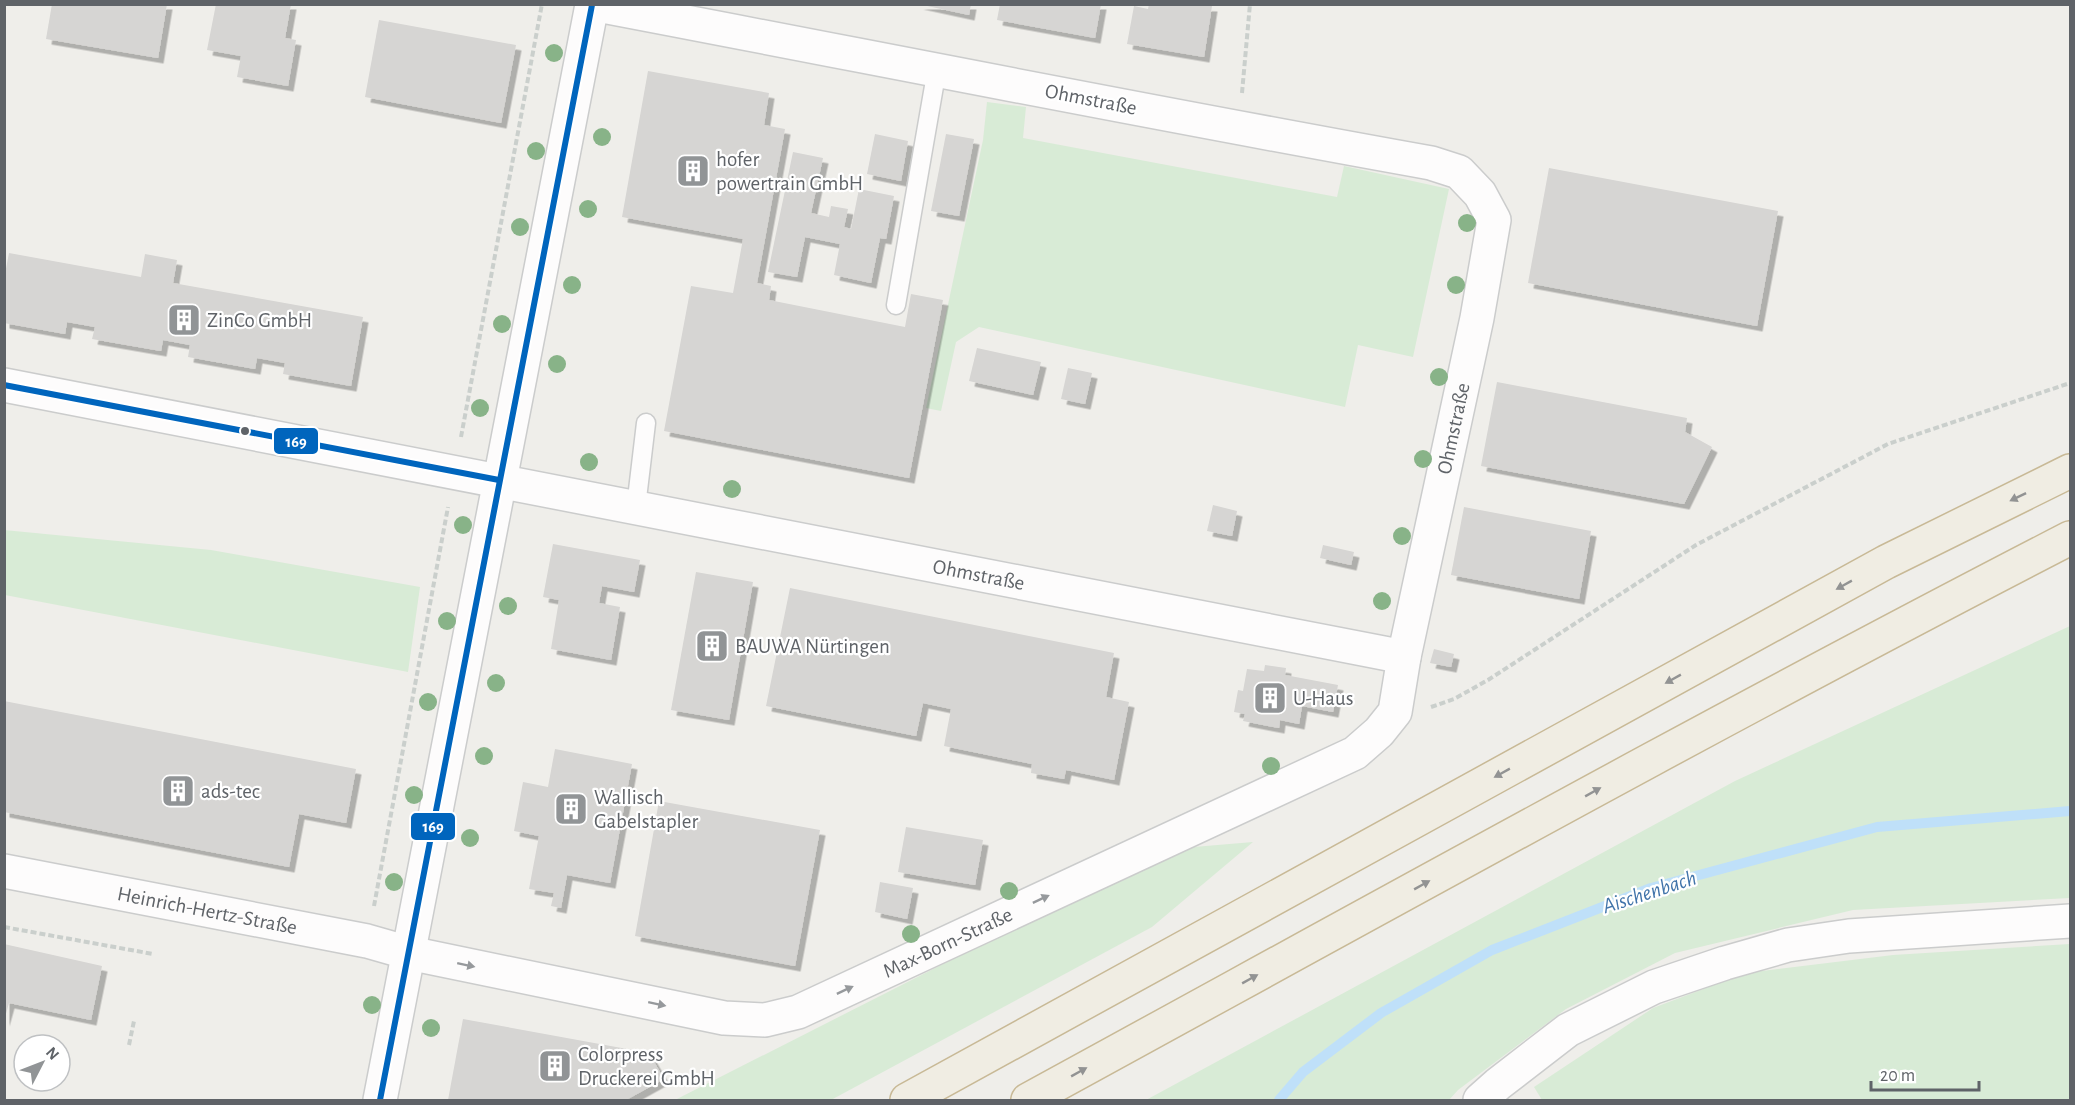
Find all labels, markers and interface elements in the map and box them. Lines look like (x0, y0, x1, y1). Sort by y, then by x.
street label: Ohmstraße (1043, 80, 1139, 119)
place label: hofer powertrain GmbH (716, 149, 863, 194)
building icon: hofer powertrain GmbH (675, 153, 711, 189)
building icon: ZinCo GmbH (166, 302, 202, 338)
place label: ZinCo GmbH (207, 310, 312, 331)
street label: Ohmstraße (1434, 381, 1474, 476)
unlabelled marker (239, 425, 251, 437)
line badge: 169 (273, 427, 319, 455)
text: 169 (285, 434, 307, 450)
one-way arrow (2009, 492, 2027, 502)
street label: Ohmstraße (931, 556, 1026, 594)
one-way arrow (1835, 580, 1852, 590)
building icon: BAUWA Nürtingen (694, 628, 730, 664)
place label: BAUWA Nürtingen (735, 636, 890, 657)
one-way arrow (1664, 674, 1681, 684)
building icon: U-Haus (1252, 680, 1288, 716)
place label: U-Haus (1293, 688, 1353, 709)
one-way arrow (1494, 768, 1511, 778)
building icon: ads-tec (160, 773, 196, 809)
place label: ads-tec (201, 781, 260, 802)
place label: Wallisch Gabelstapler (594, 787, 698, 832)
one-way arrow (1584, 787, 1601, 797)
building icon: Wallisch Gabelstapler (553, 791, 589, 827)
line badge: 169 (410, 812, 456, 841)
text: 169 (422, 819, 444, 835)
water label: Aischenbach (1599, 866, 1699, 918)
one-way arrow (1413, 880, 1430, 890)
street label: Heinrich-Hertz-Straße (116, 883, 299, 938)
one-way arrow (1032, 895, 1049, 904)
street label: Max-Born-Straße (880, 904, 1016, 982)
one-way arrow (457, 961, 476, 970)
one-way arrow (1242, 974, 1259, 984)
one-way arrow (836, 985, 853, 994)
one-way arrow (648, 1000, 667, 1009)
north arrow (12, 1033, 72, 1093)
text: N (43, 1044, 62, 1063)
place label: Colorpress Druckerei GmbH (578, 1044, 715, 1089)
building icon: Colorpress Druckerei GmbH (537, 1048, 573, 1084)
scale bar (1871, 1054, 1979, 1092)
one-way arrow (1071, 1067, 1088, 1077)
text: 20 m (1880, 1067, 1915, 1085)

